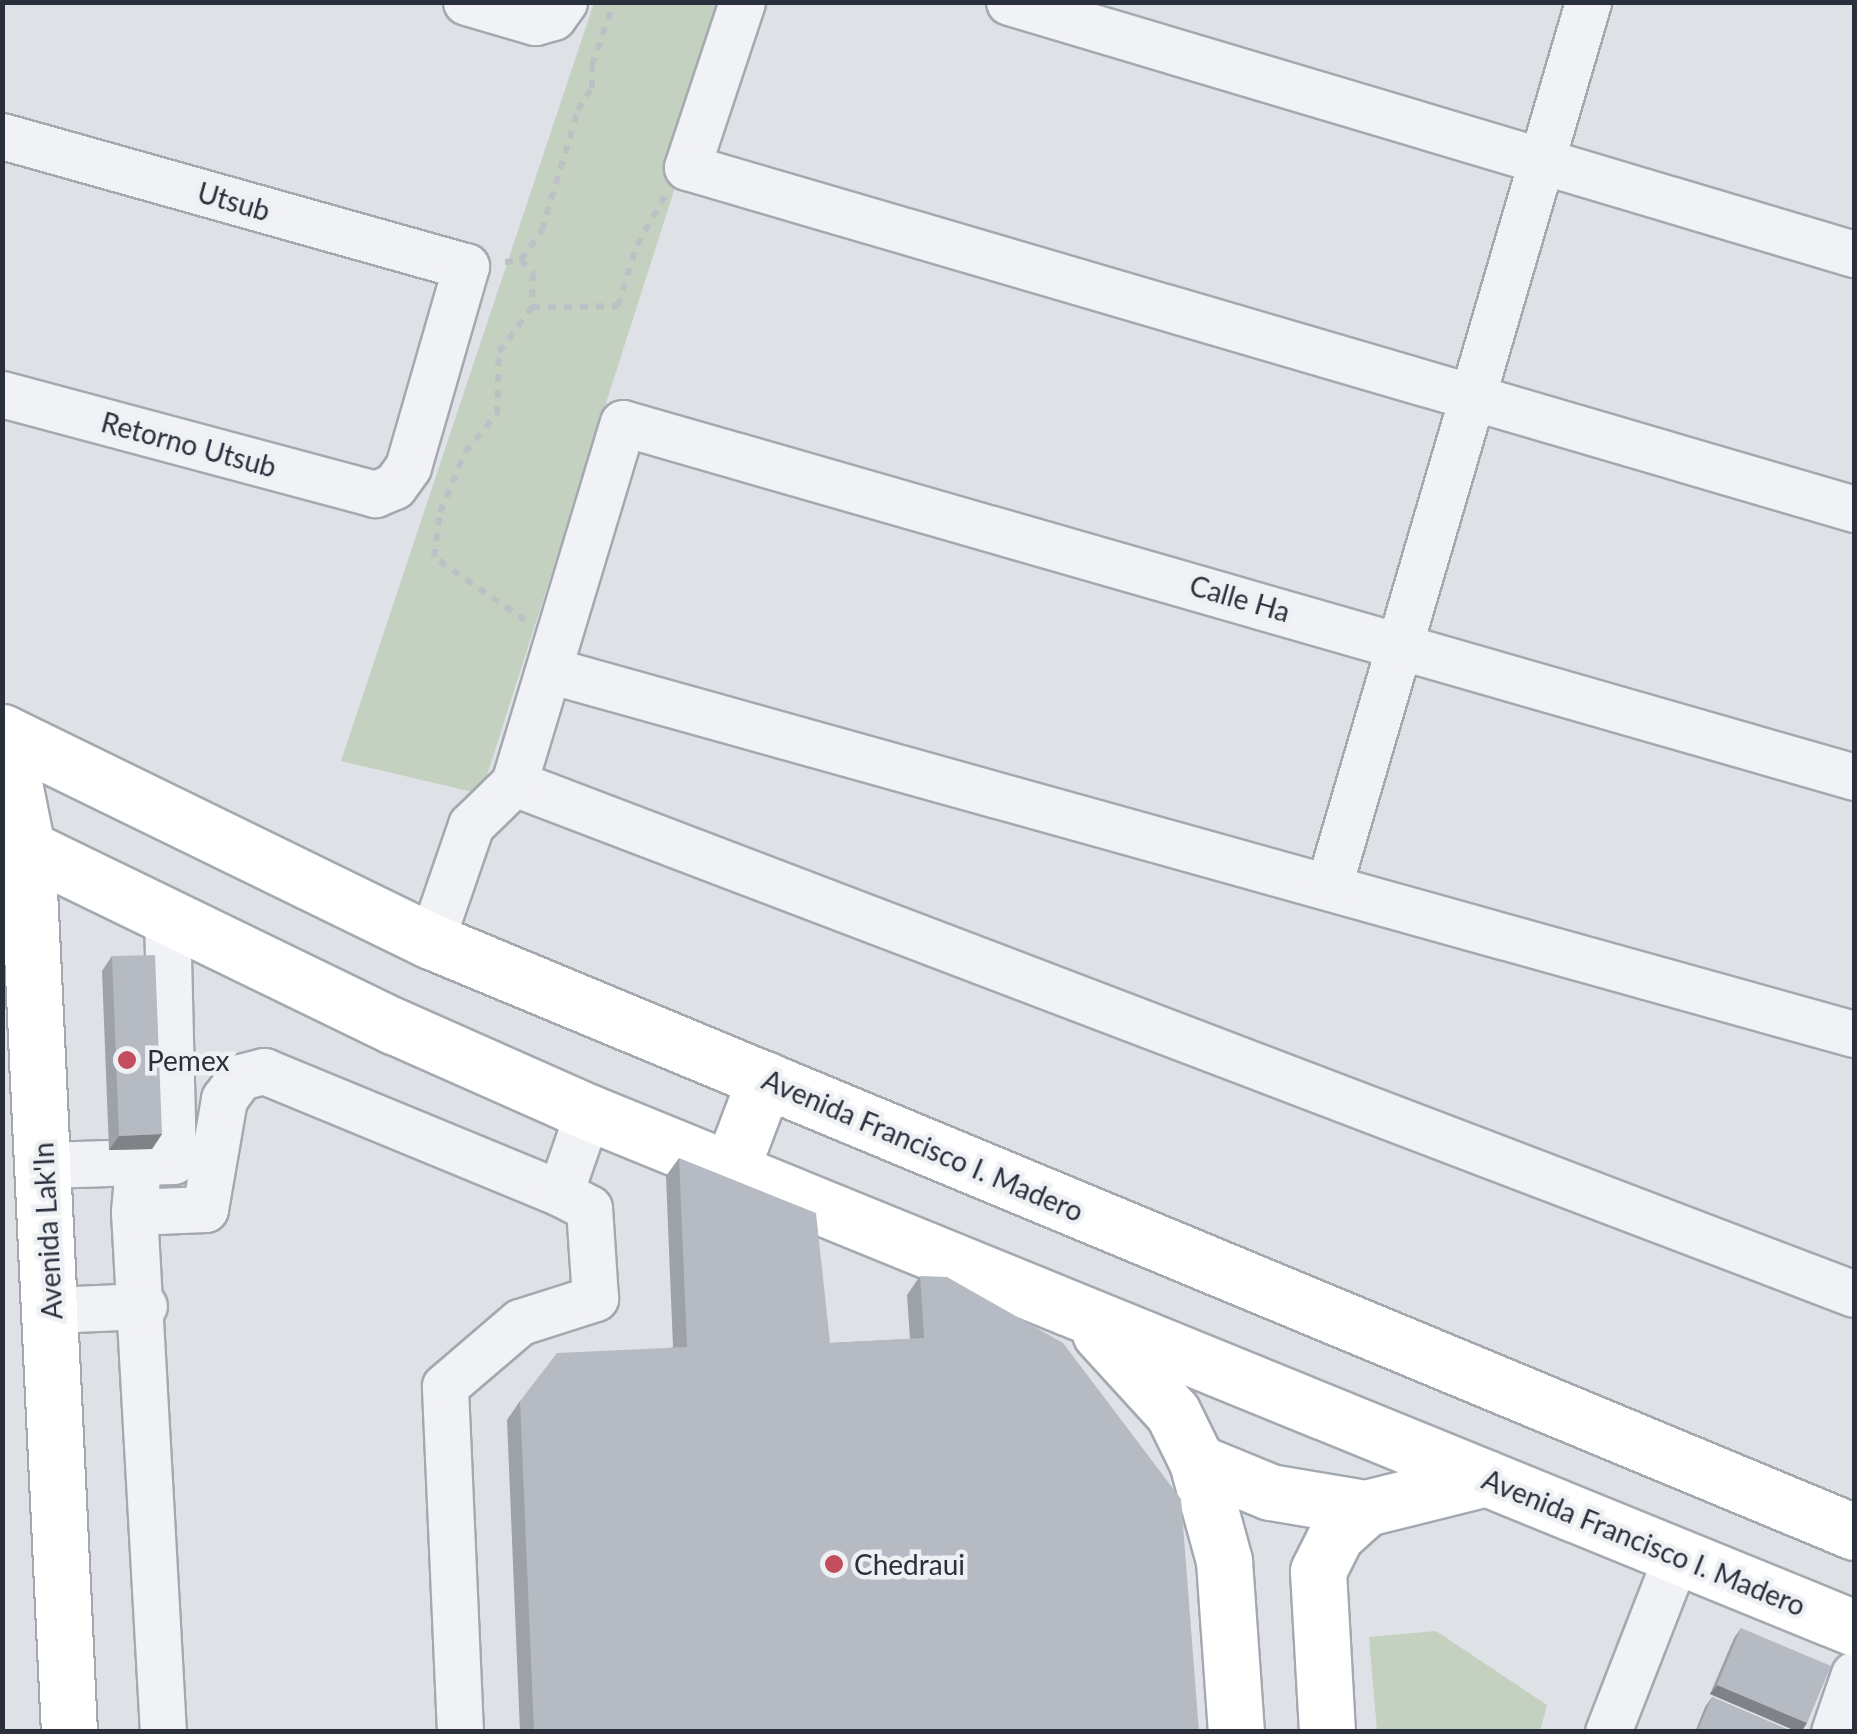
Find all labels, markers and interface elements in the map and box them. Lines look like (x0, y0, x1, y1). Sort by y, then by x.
street label: Utsub (194, 175, 274, 227)
street label: Retorno Utsub (98, 405, 280, 483)
street label: Calle Ha (1186, 568, 1294, 628)
place label: Pemex (147, 1043, 229, 1077)
marker: Pemex (116, 1049, 138, 1071)
street label: Avenida Francisco I. Madero (757, 1062, 1089, 1228)
street label: Avenida Lak'In (26, 1142, 68, 1320)
street label: Avenida Francisco I. Madero (1478, 1462, 1810, 1622)
place label: Chedraui (854, 1547, 965, 1581)
marker: Chedraui (823, 1553, 845, 1575)

